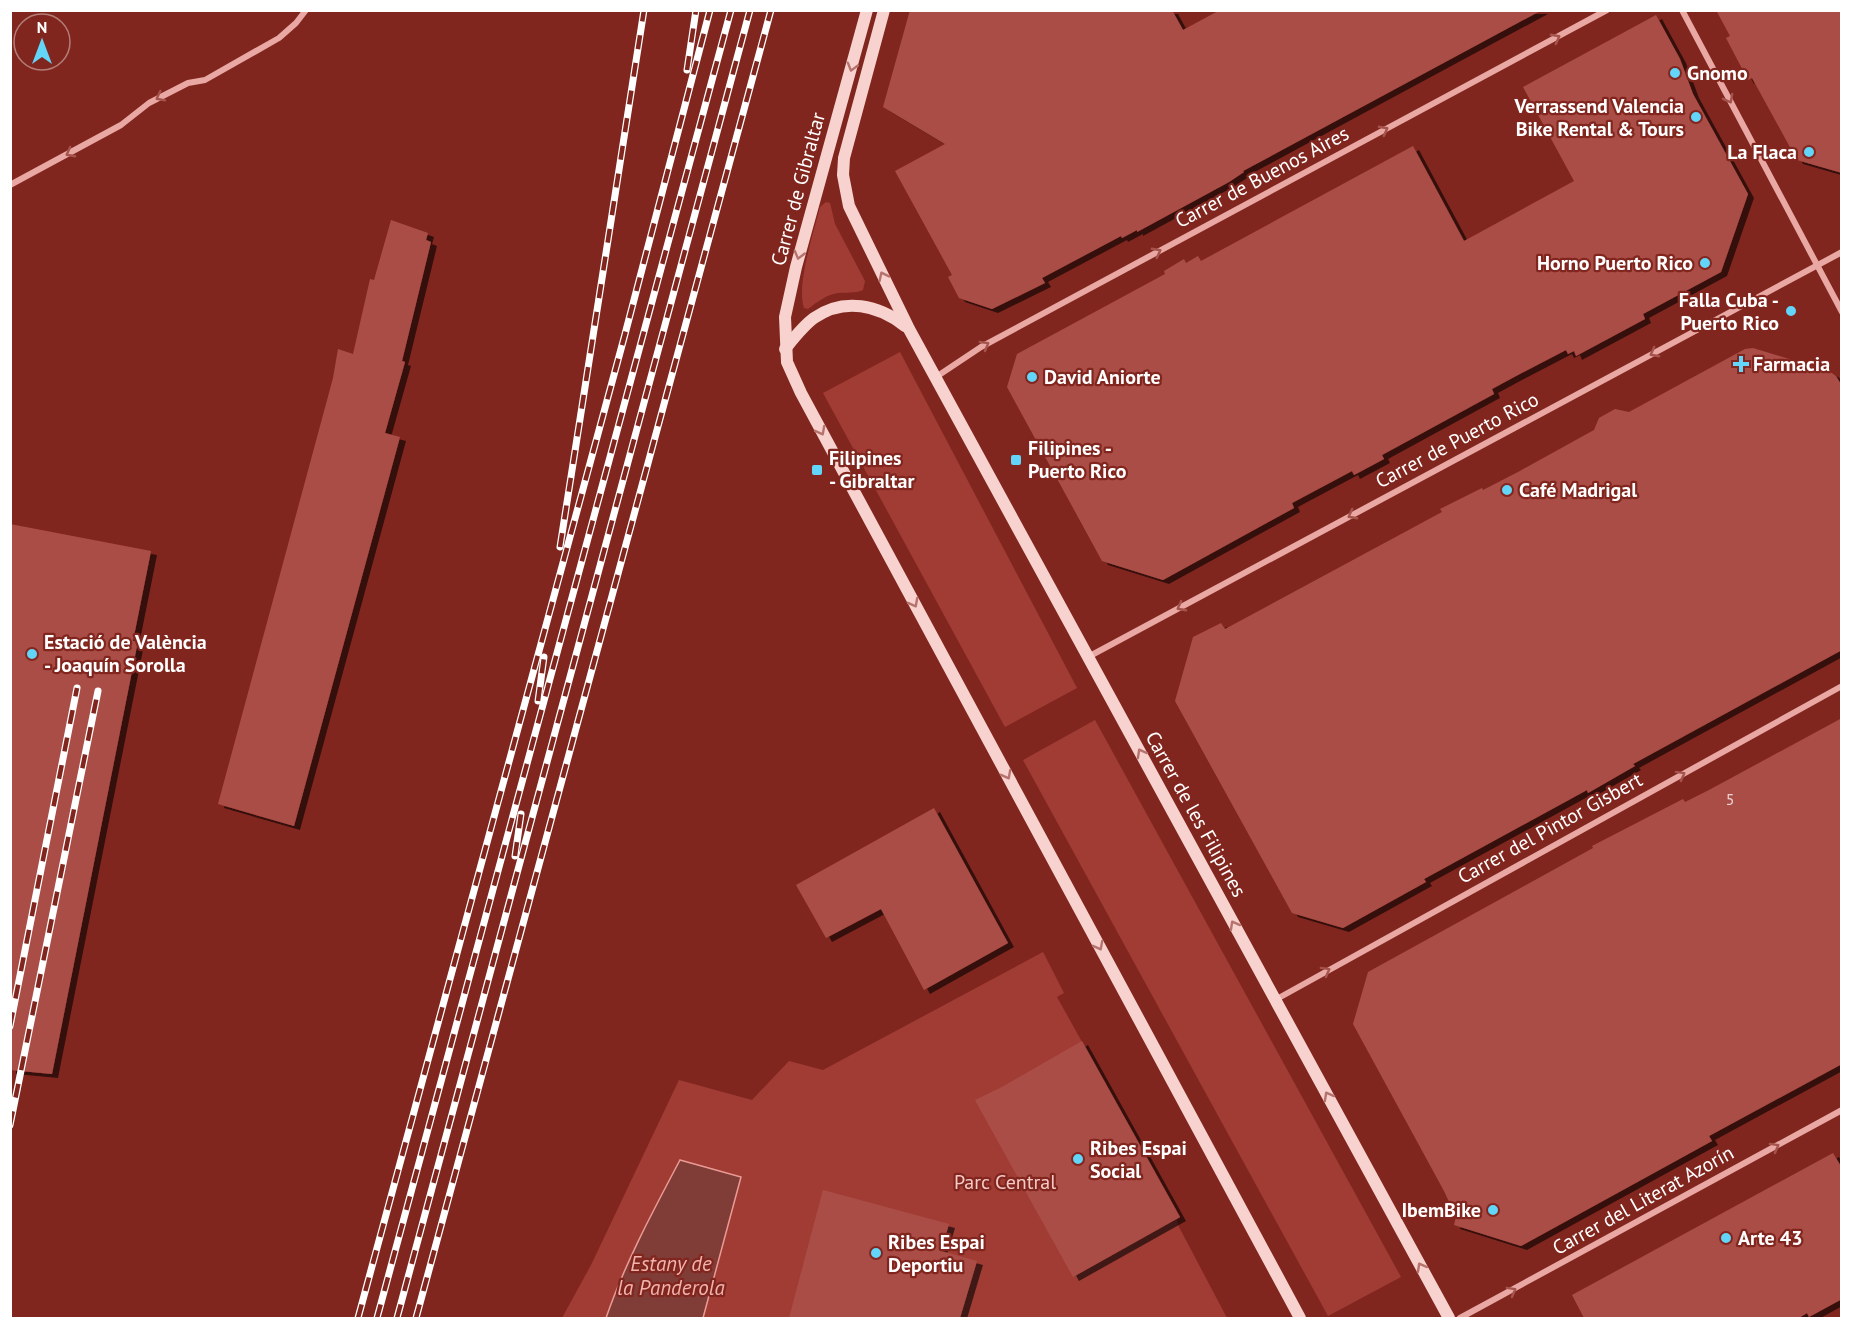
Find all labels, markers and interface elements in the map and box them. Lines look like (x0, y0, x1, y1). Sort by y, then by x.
north arrow (12, 12, 72, 72)
text: N (37, 17, 47, 37)
one-way arrow (1549, 34, 1560, 45)
place label: Gnomo (1687, 60, 1748, 86)
one-way arrow (846, 62, 859, 72)
marker: Gnomo (1668, 66, 1682, 80)
one-way arrow (156, 90, 166, 101)
place label: Verrassend Valencia Bike Rental & Tours (1513, 93, 1684, 142)
one-way arrow (1722, 93, 1733, 104)
street label: Carrer de Gibraltar (765, 109, 831, 268)
marker: Verrassend Valencia Bike Rental & Tours (1689, 110, 1703, 124)
street label: Carrer de Buenos Aires (1171, 120, 1353, 234)
one-way arrow (1378, 126, 1388, 137)
place label: La Flaca (1727, 139, 1797, 165)
marker: La Flaca (1802, 145, 1816, 159)
one-way arrow (65, 146, 76, 157)
one-way arrow (1150, 248, 1161, 259)
one-way arrow (794, 250, 807, 260)
place label: Horno Puerto Rico (1537, 250, 1693, 276)
marker: Horno Puerto Rico (1698, 256, 1712, 270)
one-way arrow (879, 272, 891, 283)
place label: Falla Cuba - Puerto Rico (1679, 287, 1779, 336)
marker: Falla Cuba - Puerto Rico (1784, 304, 1798, 318)
one-way arrow (979, 341, 989, 352)
one-way arrow (1649, 346, 1660, 357)
place label: Farmacia (1753, 351, 1830, 377)
marker: Farmacia (1734, 357, 1748, 371)
place label: David Aniorte (1044, 364, 1161, 390)
marker: David Aniorte (1025, 370, 1039, 384)
street label: Carrer de Puerto Rico (1371, 386, 1543, 494)
one-way arrow (814, 425, 825, 436)
place label: Filipines - Puerto Rico (1028, 435, 1127, 484)
place label: Filipines - Gibraltar (829, 445, 914, 494)
marker: Filipines - Puerto Rico (1009, 453, 1023, 467)
marker: Filipines - Gibraltar (810, 463, 824, 477)
place label: Café Madrigal (1519, 477, 1637, 503)
marker: Café Madrigal (1500, 483, 1514, 497)
one-way arrow (1348, 508, 1359, 519)
one-way arrow (907, 597, 918, 607)
one-way arrow (1176, 600, 1187, 611)
place label: Estació de València - Joaquín Sorolla (44, 629, 207, 678)
marker: Estació de València - Joaquín Sorolla (25, 647, 39, 661)
street label: Carrer de les Filipines (1140, 727, 1252, 901)
one-way arrow (1137, 749, 1148, 760)
street label: Carrer del Pintor Gisbert (1453, 766, 1647, 890)
one-way arrow (1000, 768, 1011, 779)
one-way arrow (1674, 771, 1685, 782)
house number: 5 (1726, 789, 1734, 809)
one-way arrow (1230, 920, 1241, 931)
one-way arrow (1092, 940, 1103, 950)
one-way arrow (1320, 967, 1331, 978)
one-way arrow (1324, 1092, 1335, 1102)
place label: Ribes Espai Social (1090, 1135, 1187, 1184)
street label: Carrer del Literat Azorín (1548, 1139, 1738, 1261)
one-way arrow (1768, 1143, 1779, 1154)
marker: Ribes Espai Social (1071, 1152, 1085, 1166)
park label: Parc Central (954, 1169, 1056, 1195)
place label: IbemBike (1401, 1197, 1481, 1223)
marker: IbemBike (1486, 1203, 1500, 1217)
place label: Arte 43 (1738, 1225, 1803, 1251)
place label: Ribes Espai Deportiu (888, 1229, 985, 1278)
marker: Arte 43 (1719, 1231, 1733, 1245)
marker: Ribes Espai Deportiu (869, 1246, 883, 1260)
water label: Estany de la Panderola (617, 1250, 726, 1301)
one-way arrow (1417, 1263, 1428, 1273)
one-way arrow (1505, 1287, 1516, 1298)

